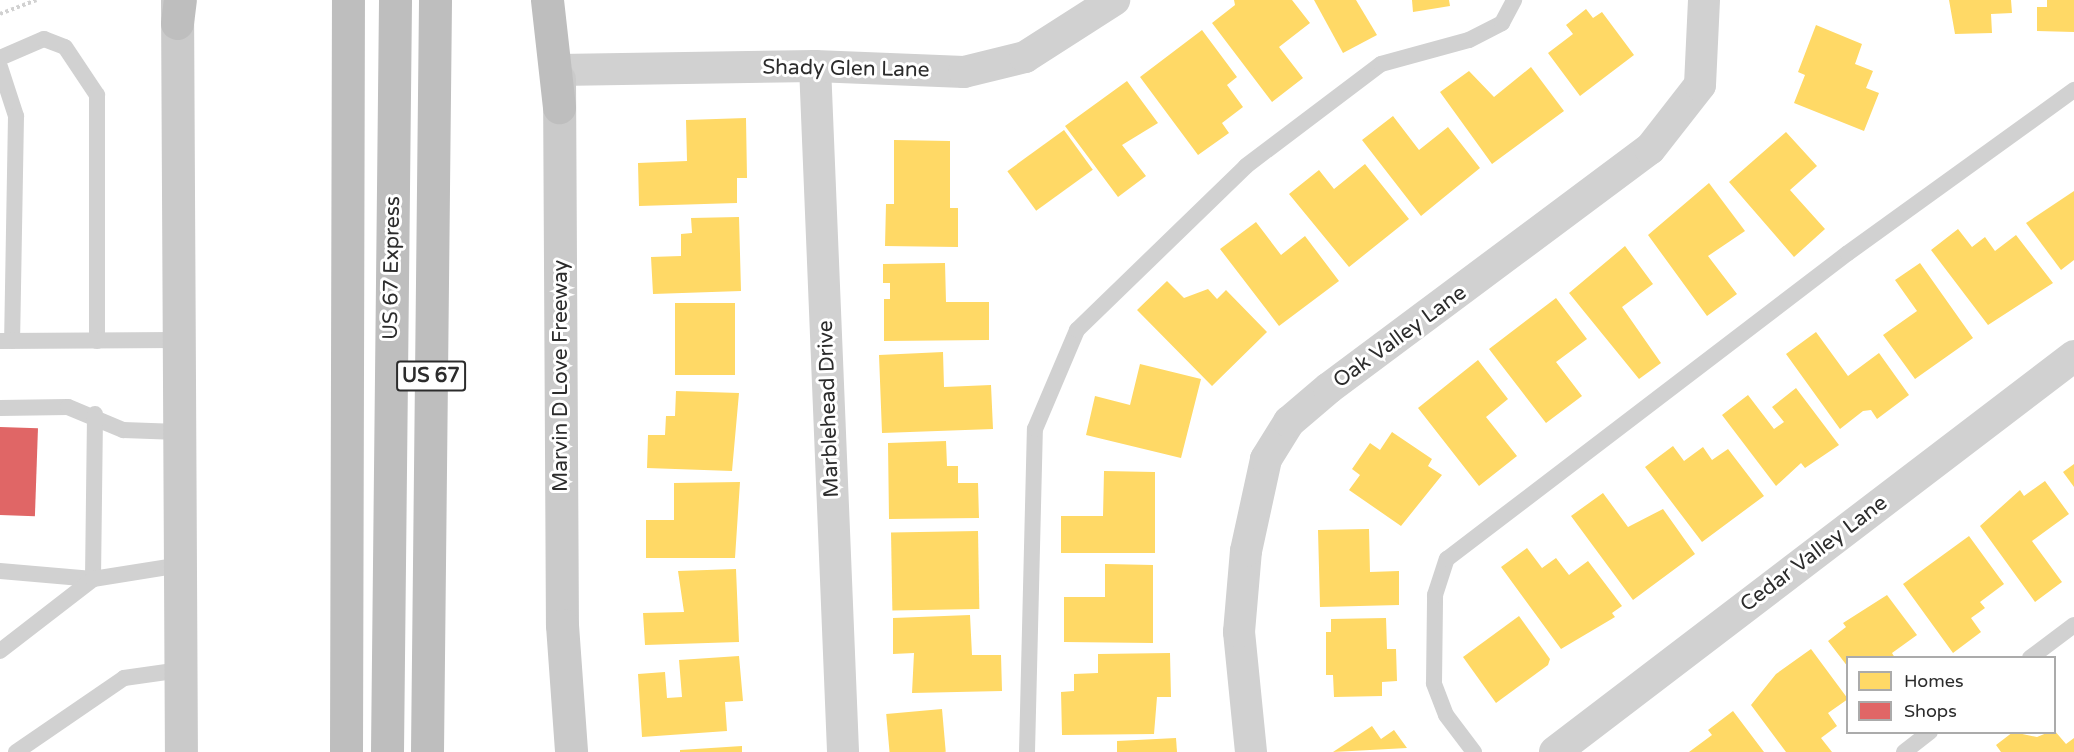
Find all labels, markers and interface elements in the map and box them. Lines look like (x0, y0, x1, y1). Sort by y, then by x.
street label: Shady Glen Lane (762, 55, 930, 83)
street label: US 67 Express (378, 196, 406, 340)
street label: Marvin D Love Freeway (548, 260, 574, 492)
street label: Oak Valley Lane (1329, 280, 1471, 394)
street label: Marblehead Drive (813, 320, 845, 498)
road number: US 67 (395, 359, 467, 393)
street label: Cedar Valley Lane (1736, 491, 1892, 617)
legend (1846, 656, 2056, 734)
text: Homes (1904, 670, 1964, 692)
text: Shops (1904, 700, 1957, 722)

